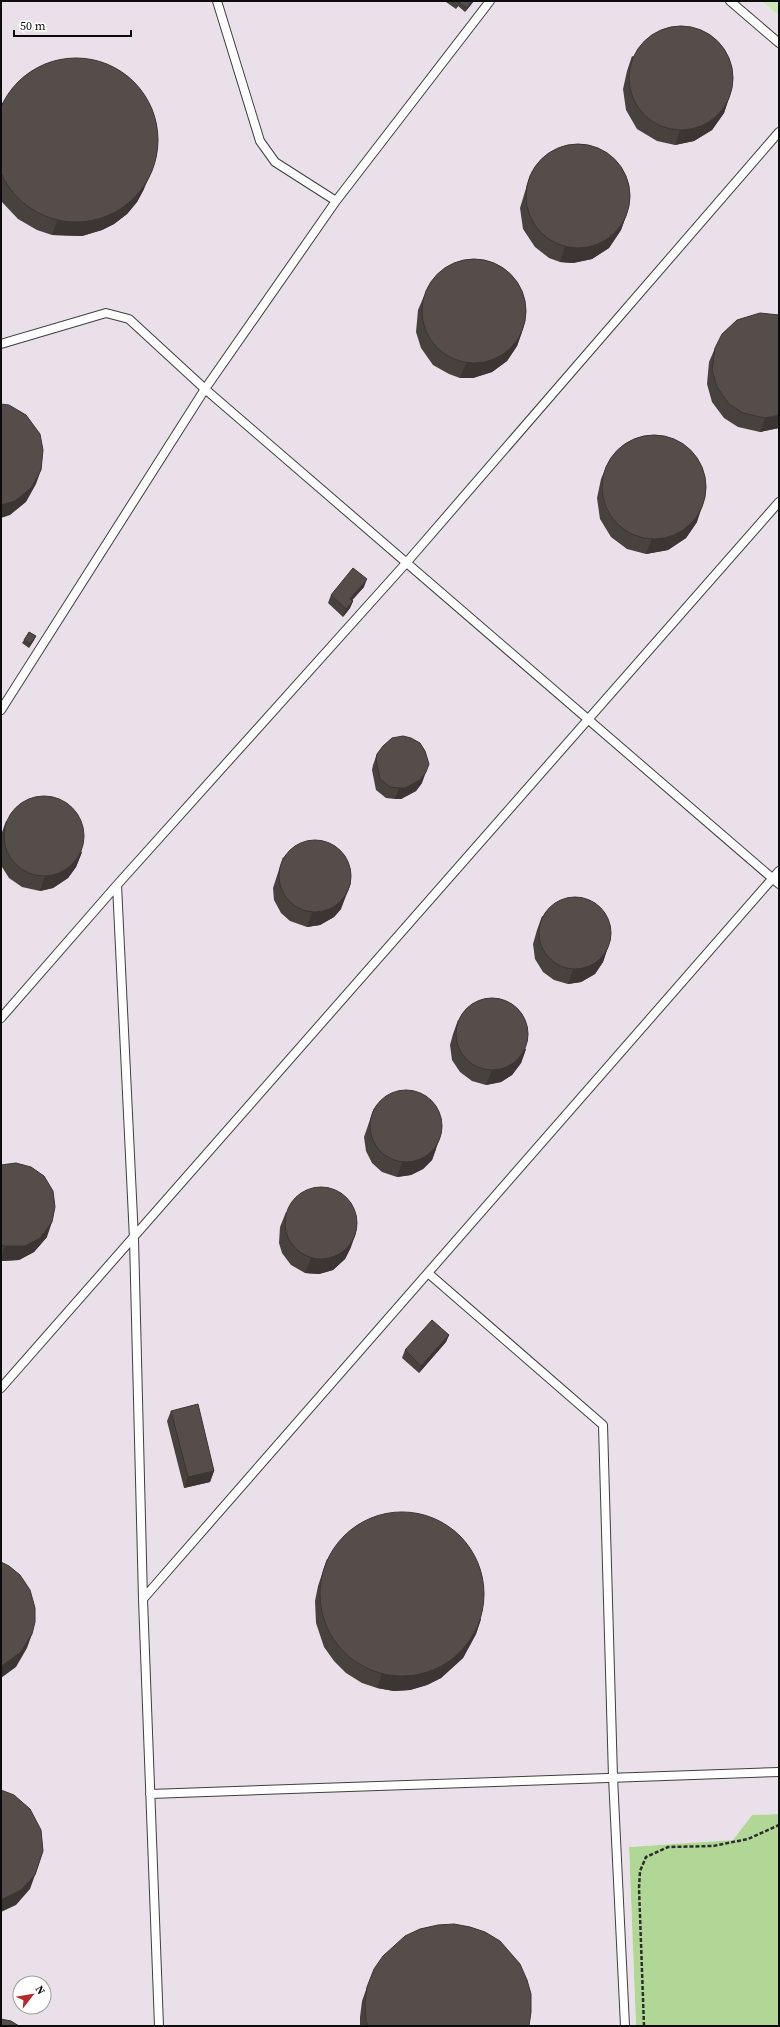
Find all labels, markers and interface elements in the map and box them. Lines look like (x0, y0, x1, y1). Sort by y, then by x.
scale bar (14, 12, 131, 38)
text: 50 m (20, 18, 46, 34)
north arrow (12, 1975, 52, 2015)
text: N (32, 1983, 49, 1997)

